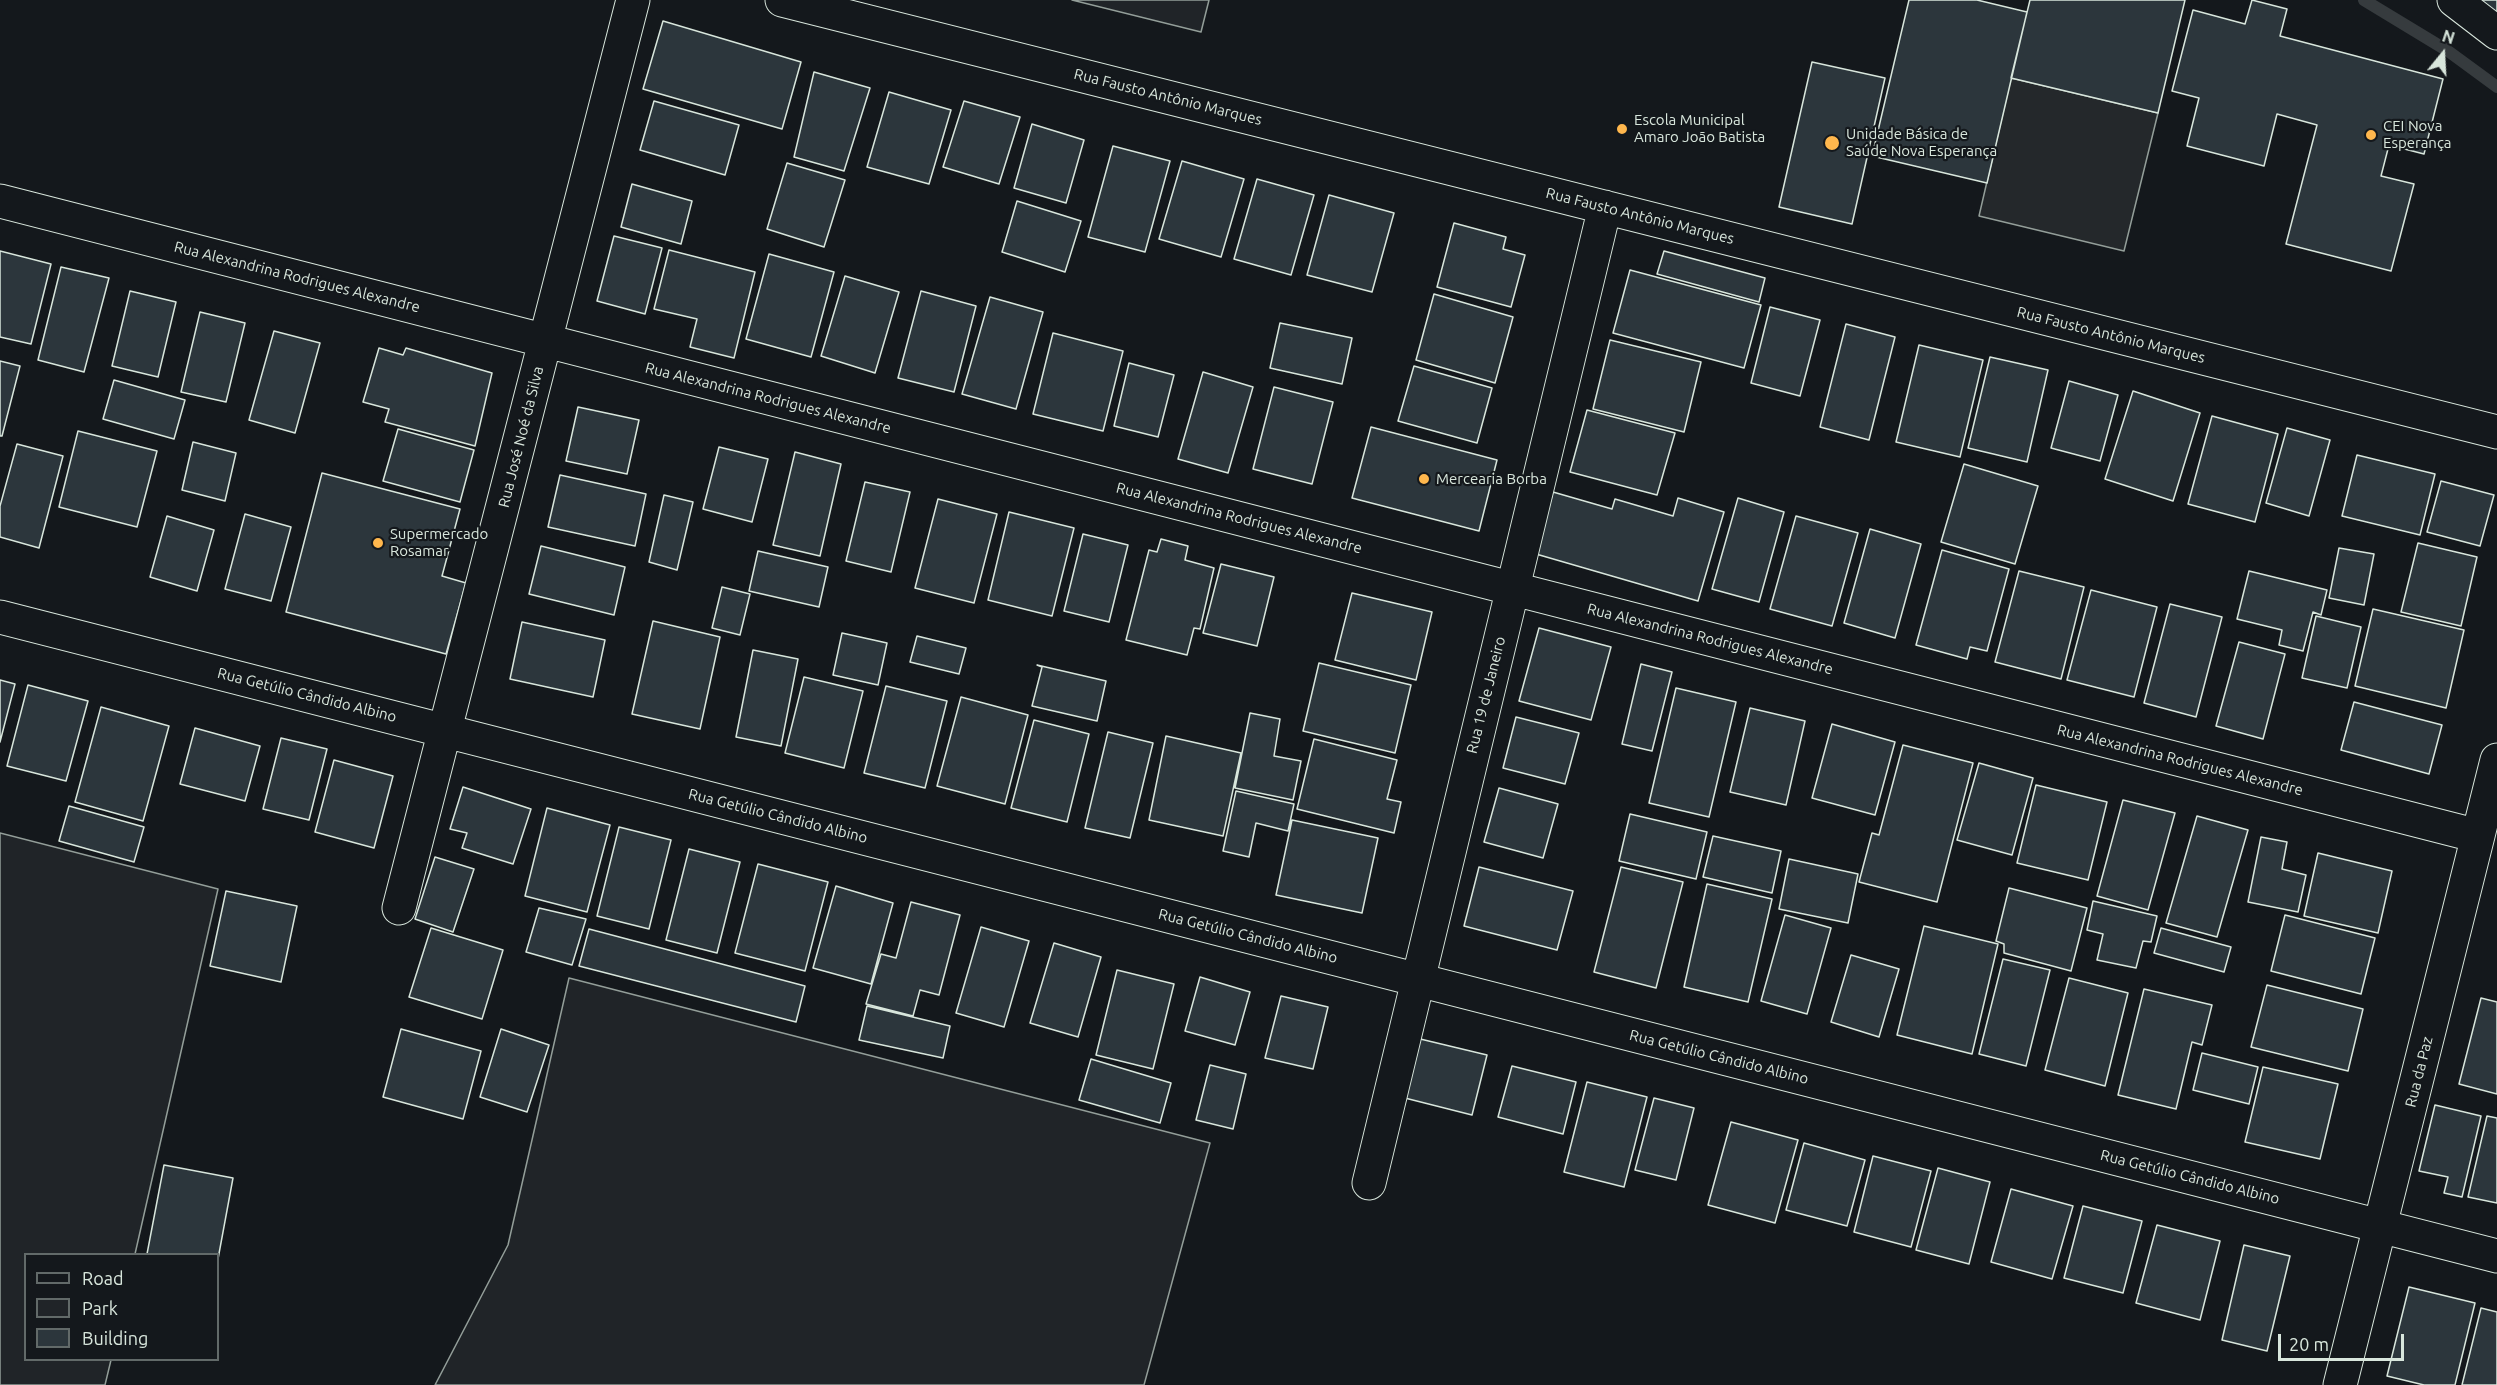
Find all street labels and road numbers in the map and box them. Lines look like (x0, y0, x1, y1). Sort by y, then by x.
street label: Rua Fausto Antônio Marques (1072, 65, 1264, 129)
street label: Rua Fausto Antônio Marques (1544, 184, 1736, 248)
street label: Rua Alexandrina Rodrigues Alexandre (172, 238, 422, 316)
street label: Rua Fausto Antônio Marques (2015, 303, 2207, 367)
street label: Rua Alexandrina Rodrigues Alexandre (643, 359, 893, 437)
street label: Rua José Noé da Silva (495, 364, 547, 510)
street label: Rua Alexandrina Rodrigues Alexandre (1114, 479, 1364, 557)
street label: Rua Alexandrina Rodrigues Alexandre (1585, 600, 1835, 678)
street label: Rua 19 de Janeiro (1463, 635, 1509, 755)
street label: Rua Getúlio Cândido Albino (216, 664, 398, 726)
street label: Rua Alexandrina Rodrigues Alexandre (2055, 721, 2305, 799)
street label: Rua Getúlio Cândido Albino (687, 785, 869, 847)
street label: Rua Getúlio Cândido Albino (1157, 905, 1339, 967)
street label: Rua Getúlio Cândido Albino (1628, 1026, 1810, 1088)
street label: Rua da Paz (2402, 1035, 2436, 1109)
street label: Rua Getúlio Cândido Albino (2099, 1146, 2281, 1208)

